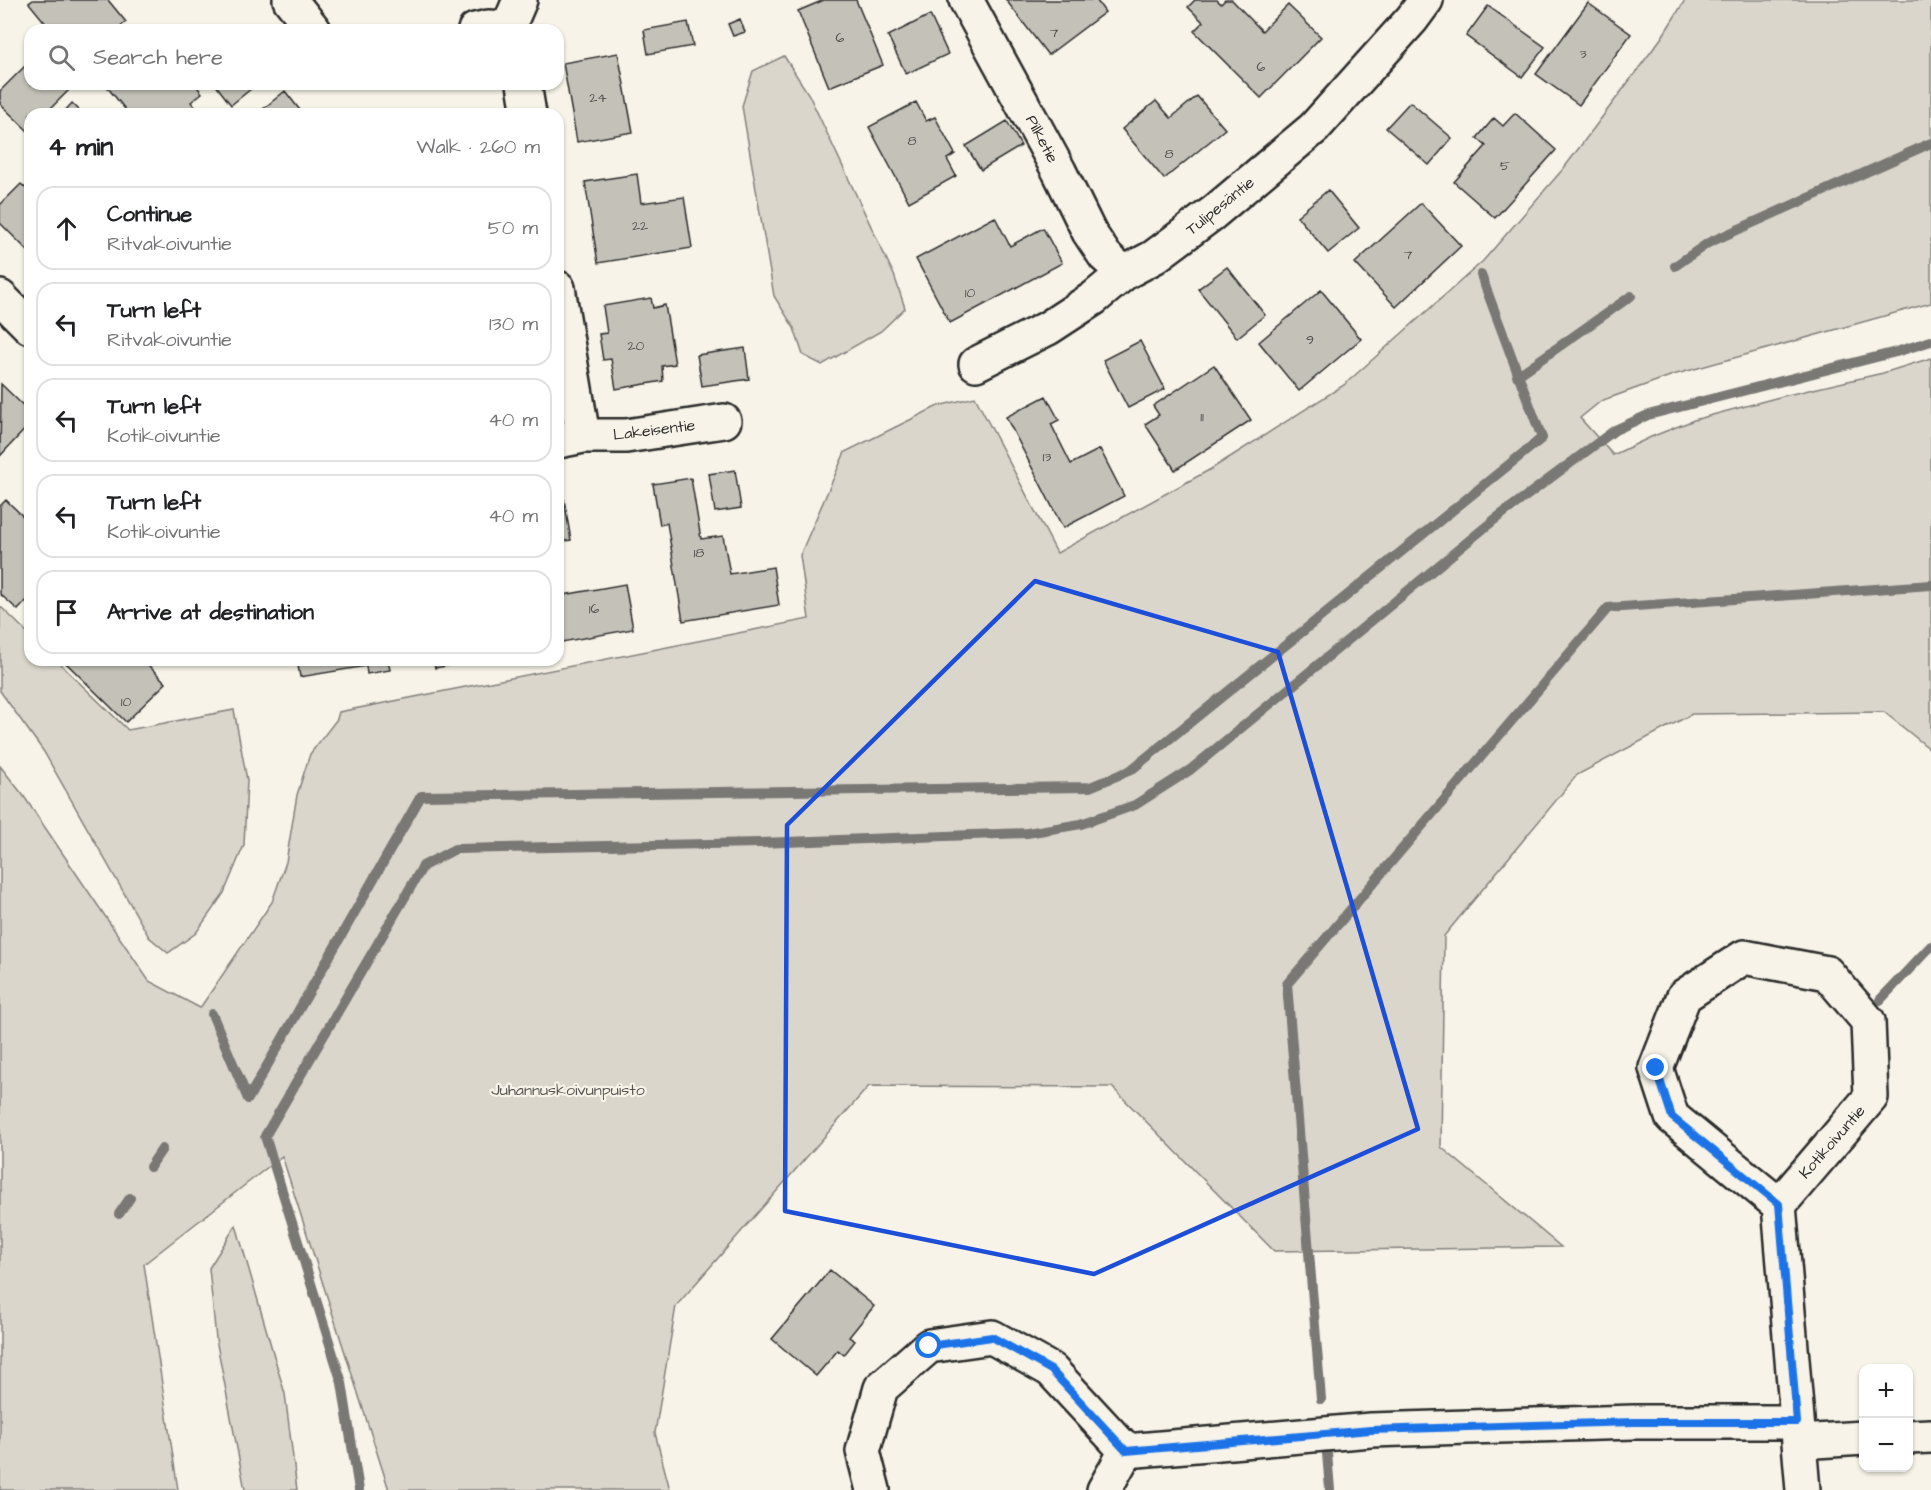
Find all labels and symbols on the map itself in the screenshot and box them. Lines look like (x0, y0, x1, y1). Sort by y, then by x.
house number: 7 (1050, 23, 1059, 43)
house number: 6 (836, 28, 845, 48)
house number: 3 (1579, 44, 1587, 64)
house number: 6 (1257, 57, 1266, 77)
house number: 24 (589, 88, 607, 108)
street label: Pilketie (1020, 111, 1064, 167)
house number: 8 (907, 131, 917, 151)
house number: 8 (1164, 144, 1174, 164)
house number: 5 (1500, 156, 1510, 176)
street label: Tulipesäntie (1181, 171, 1259, 240)
house number: 22 (632, 216, 648, 236)
house number: 7 (1404, 245, 1413, 265)
house number: 10 (965, 283, 975, 303)
house number: 9 (1306, 330, 1314, 350)
house number: 20 (628, 336, 645, 356)
house number: 11 (1200, 407, 1204, 427)
street label: Lakeisentie (612, 414, 697, 446)
house number: 13 (1043, 447, 1051, 467)
house number: 18 (694, 543, 704, 563)
house number: 16 (589, 599, 600, 619)
house number: 10 (121, 692, 131, 712)
route end (1642, 1054, 1668, 1080)
park label: Juhannuskoivunpuisto (491, 1079, 645, 1101)
street label: Kotikoivuntie (1794, 1100, 1870, 1183)
route start (915, 1332, 941, 1358)

